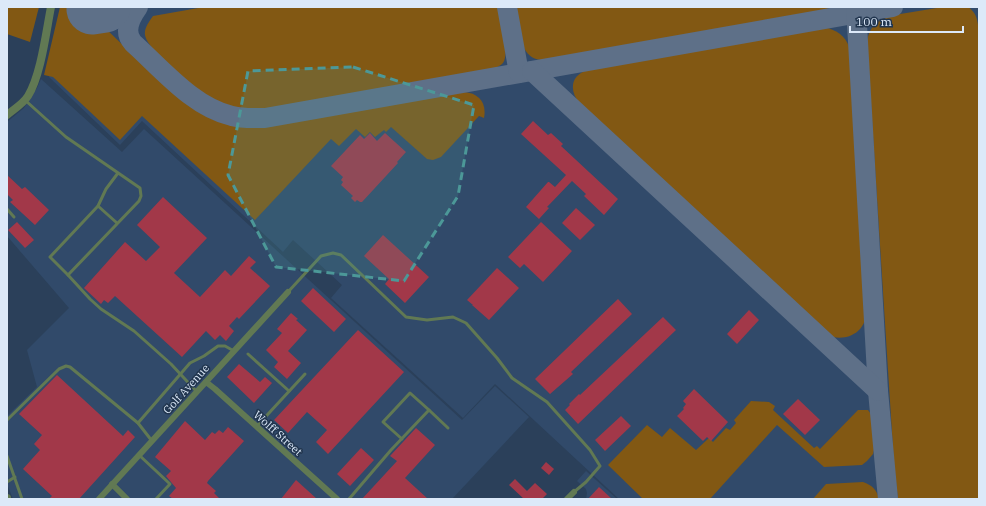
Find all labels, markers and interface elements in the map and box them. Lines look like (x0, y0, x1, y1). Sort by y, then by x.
scale bar (850, 8, 963, 34)
text: 100 m (856, 14, 892, 29)
street label: Golf Avenue (160, 361, 212, 417)
street label: Wolff Street (251, 408, 305, 459)

